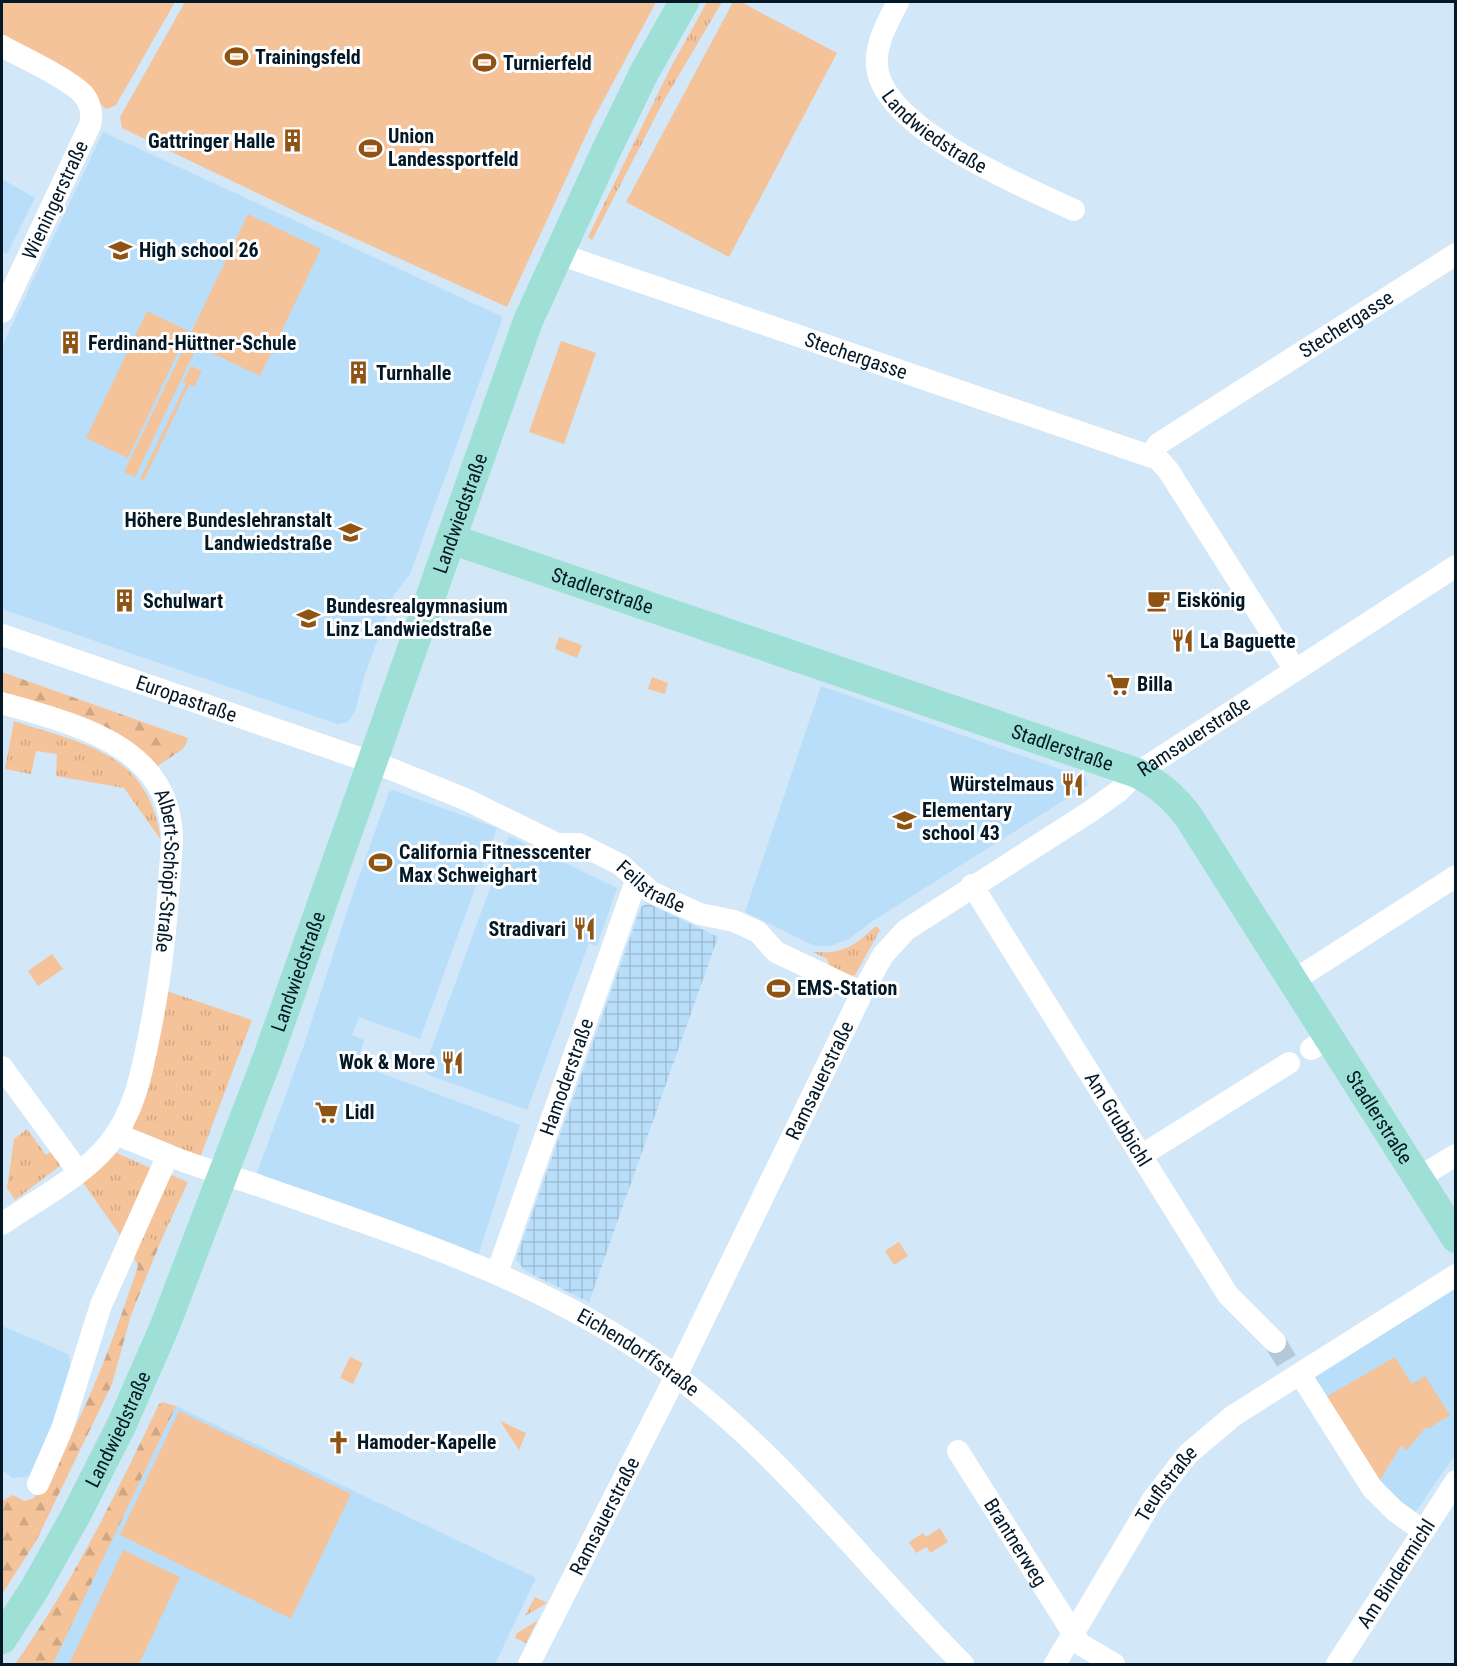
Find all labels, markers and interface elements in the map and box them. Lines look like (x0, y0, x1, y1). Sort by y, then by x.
sports icon: Trainingsfeld (224, 44, 250, 70)
place label: Trainingsfeld (255, 45, 361, 69)
sports icon: Turnierfeld (472, 50, 498, 76)
place label: Turnierfeld (503, 51, 592, 75)
street label: Landwiedstraße (877, 85, 991, 178)
place label: Union Landessportfeld (388, 124, 518, 171)
building icon: Gattringer Halle (280, 128, 306, 154)
place label: Gattringer Halle (148, 129, 275, 153)
sports icon: Union Landessportfeld (357, 135, 383, 161)
street label: Wieningerstraße (17, 137, 93, 263)
school or university icon: High school 26 (108, 237, 134, 263)
place label: High school 26 (139, 238, 259, 262)
street label: Stechergasse (1295, 285, 1398, 363)
street label: Stechergasse (802, 327, 911, 384)
building icon: Ferdinand-Hüttner-Schule (57, 330, 83, 356)
place label: Ferdinand-Hüttner-Schule (88, 331, 296, 355)
building icon: Turnhalle (345, 360, 371, 386)
place label: Turnhalle (376, 361, 451, 385)
street label: Landwiedstraße (428, 450, 492, 577)
place label: Höhere Bundeslehranstalt Landwiedstraße (124, 508, 332, 555)
school or university icon: Höhere Bundeslehranstalt Landwiedstraße (337, 519, 363, 545)
street label: Stadlerstraße (548, 562, 656, 619)
cafe icon: Eiskönig (1146, 587, 1172, 613)
building icon: Schulwart (112, 588, 138, 614)
place label: Eiskönig (1177, 588, 1245, 612)
place label: Schulwart (143, 589, 223, 613)
place label: Bundesrealgymnasium Linz Landwiedstraße (326, 594, 508, 641)
school or university icon: Bundesrealgymnasium Linz Landwiedstraße (295, 605, 321, 631)
restaurant icon: La Baguette (1169, 628, 1195, 654)
place label: La Baguette (1200, 629, 1296, 653)
street label: Europastraße (133, 670, 240, 727)
supermarket icon: Billa (1106, 671, 1132, 697)
place label: Billa (1137, 672, 1173, 696)
street label: Ramsauerstraße (1133, 691, 1255, 781)
street label: Stadlerstraße (1008, 719, 1116, 776)
restaurant icon: Würstelmaus (1059, 771, 1085, 797)
place label: Würstelmaus (950, 772, 1054, 796)
street label: Albert-Schöpf-Straße (150, 785, 184, 954)
place label: Elementary school 43 (922, 798, 1012, 845)
school or university icon: Elementary school 43 (891, 808, 917, 834)
place label: California Fitnesscenter Max Schweighart (399, 840, 592, 887)
sports icon: California Fitnesscenter Max Schweighart (368, 850, 394, 876)
street label: Feilstraße (612, 855, 689, 918)
street label: Landwiedstraße (266, 908, 330, 1035)
restaurant icon: Stradivari (571, 916, 597, 942)
place label: Stradivari (488, 917, 566, 941)
sports icon: EMS-Station (766, 975, 792, 1001)
place label: EMS-Station (797, 976, 897, 1000)
street label: Hamoderstraße (535, 1015, 598, 1139)
street label: Ramsauerstraße (781, 1017, 859, 1144)
restaurant icon: Wok & More (440, 1049, 466, 1075)
place label: Wok & More (339, 1050, 435, 1074)
street label: Stadlerstraße (1341, 1066, 1418, 1168)
street label: Am Grubbichl (1080, 1068, 1157, 1171)
supermarket icon: Lidl (314, 1099, 340, 1125)
place label: Lidl (345, 1100, 375, 1124)
street label: Eichendorffstraße (573, 1303, 704, 1401)
street label: Landwiedstraße (80, 1367, 156, 1491)
church icon: Hamoder-Kapelle (326, 1429, 352, 1455)
place label: Hamoder-Kapelle (357, 1430, 496, 1454)
street label: Teuflstraße (1130, 1440, 1201, 1526)
street label: Ramsauerstraße (564, 1453, 645, 1579)
street label: Brantnerweg (979, 1494, 1052, 1591)
street label: Am Bindermichl (1352, 1515, 1440, 1632)

